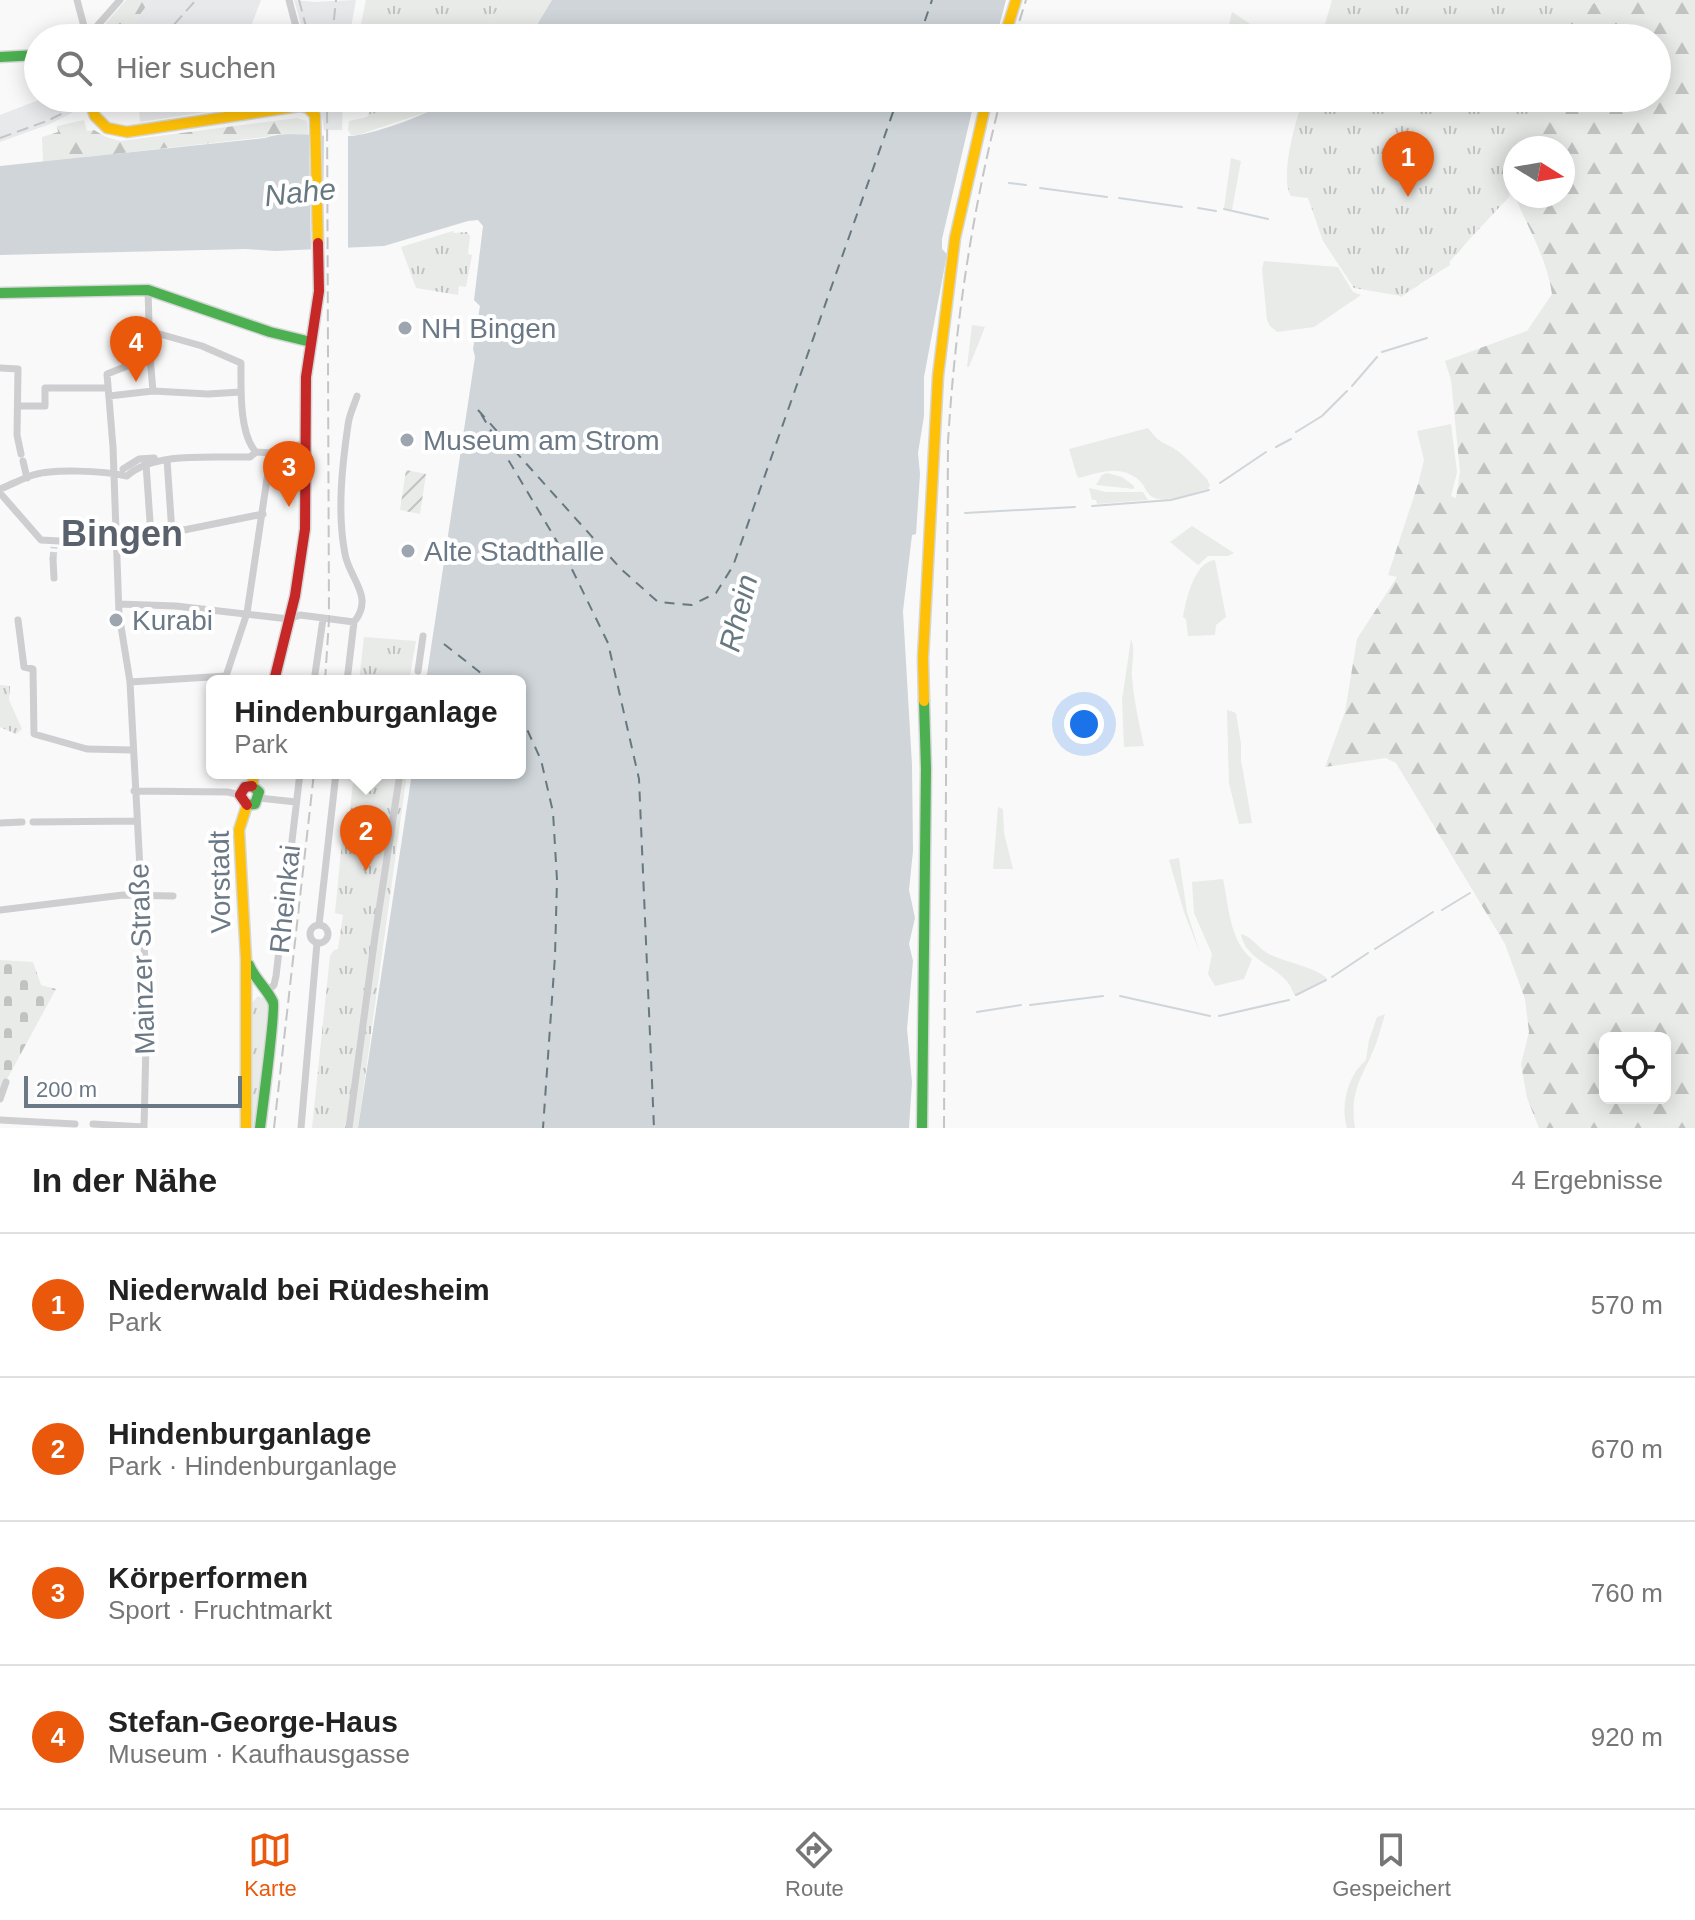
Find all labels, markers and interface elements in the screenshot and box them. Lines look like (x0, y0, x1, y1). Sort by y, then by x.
search box (24, 24, 1671, 112)
icon: search (52, 46, 96, 90)
text: Hier suchen (116, 51, 276, 84)
pin: 1 (1382, 131, 1434, 197)
north arrow (1503, 136, 1575, 208)
water label: Nahe (263, 172, 337, 212)
place label: NH Bingen (421, 313, 556, 344)
pin: 4 (110, 316, 162, 382)
marker: NH Bingen (396, 319, 414, 337)
place label: Museum am Strom (423, 425, 660, 456)
marker: Museum am Strom (398, 431, 416, 449)
pin: 3 (263, 441, 315, 507)
district label: Bingen (61, 513, 183, 554)
place label: Alte Stadthalle (424, 536, 605, 567)
marker: Alte Stadthalle (399, 542, 417, 560)
water label: Rhein (713, 571, 763, 655)
place label: Kurabi (132, 605, 213, 636)
marker: Kurabi (107, 611, 125, 629)
popup (206, 675, 526, 779)
text: Hindenburganlage (234, 695, 498, 728)
your location (1064, 704, 1104, 744)
text: Park (234, 729, 288, 759)
pin: 2 (340, 805, 392, 871)
street label: Vorstadt (204, 830, 236, 934)
street label: Rheinkai (264, 843, 306, 955)
street label: Mainzer Straße (123, 863, 161, 1055)
map controls (1599, 1032, 1671, 1104)
button: locate (1599, 1032, 1671, 1104)
scale bar (24, 1072, 242, 1108)
text: 200 m (36, 1077, 97, 1102)
text: In der Nähe (32, 1161, 217, 1199)
text: 4 Ergebnisse (1511, 1165, 1663, 1195)
text: Niederwald bei Rüdesheim (108, 1273, 490, 1306)
text: 1 (51, 1290, 65, 1320)
text: 570 m (1591, 1290, 1663, 1320)
text: Park (108, 1307, 161, 1337)
text: Hindenburganlage (108, 1417, 371, 1450)
text: 2 (51, 1434, 65, 1464)
text: 670 m (1591, 1434, 1663, 1464)
text: Park · Hindenburganlage (108, 1451, 397, 1481)
text: Körperformen (108, 1561, 308, 1594)
text: 3 (51, 1578, 65, 1608)
text: 760 m (1591, 1578, 1663, 1608)
text: Sport · Fruchtmarkt (108, 1595, 332, 1625)
text: Stefan-George-Haus (108, 1705, 398, 1738)
text: 4 (51, 1722, 65, 1752)
text: 920 m (1591, 1722, 1663, 1752)
text: Museum · Kaufhausgasse (108, 1739, 410, 1769)
tab: Karte (244, 1828, 297, 1902)
tab: Route (785, 1828, 844, 1902)
tab: Gespeichert (1332, 1828, 1451, 1902)

